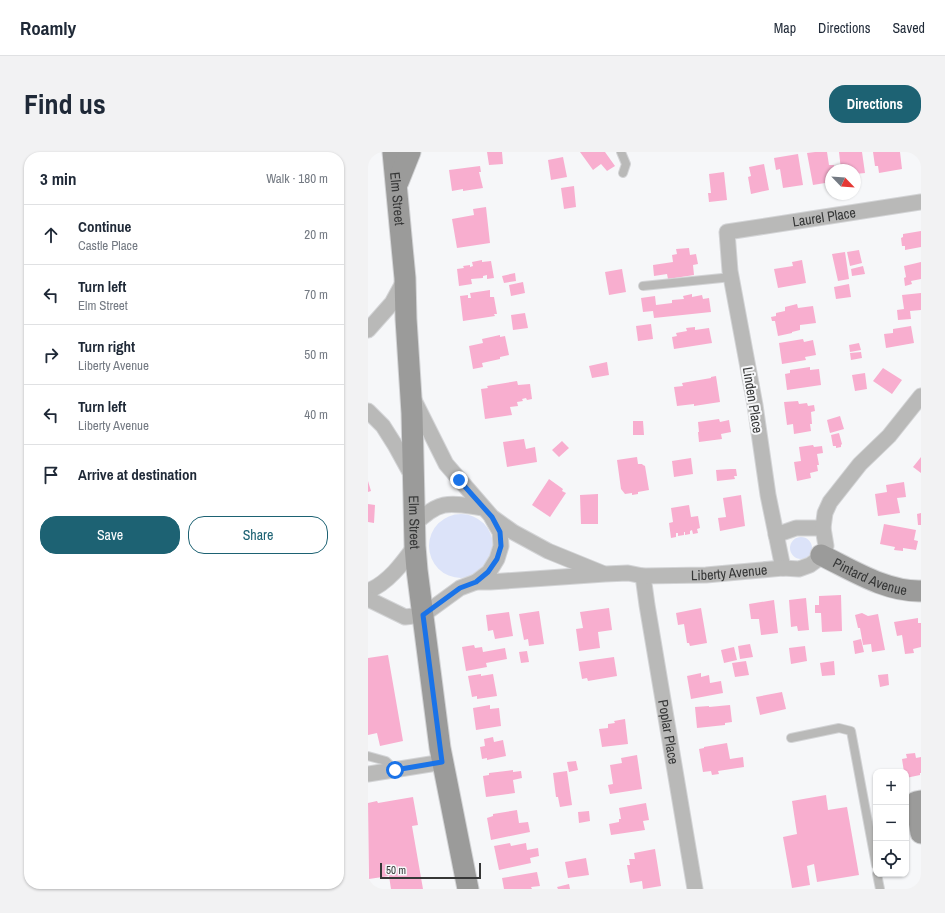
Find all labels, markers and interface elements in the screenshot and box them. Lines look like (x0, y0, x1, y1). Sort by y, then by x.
text: Roamly (20, 15, 76, 41)
text: Map (774, 19, 796, 37)
text: Directions (818, 19, 870, 37)
text: Saved (892, 19, 925, 37)
text: Find us (24, 85, 106, 123)
button: Directions (829, 85, 921, 123)
north arrow (825, 164, 861, 200)
text: 3 min (40, 167, 76, 190)
text: Walk · 180 m (266, 170, 328, 187)
street label: Elm Street (386, 171, 409, 226)
street label: Laurel Place (791, 203, 857, 231)
text: Continue (78, 216, 131, 237)
icon: ahead (40, 224, 62, 246)
text: 20 m (304, 226, 328, 243)
text: Castle Place (78, 237, 138, 254)
text: Turn left (78, 276, 126, 297)
icon: left (40, 284, 62, 306)
text: 70 m (304, 286, 328, 303)
text: Elm Street (78, 297, 128, 314)
text: Turn right (78, 336, 135, 357)
icon: right (40, 344, 62, 366)
text: 50 m (304, 346, 328, 363)
text: Liberty Avenue (78, 357, 149, 374)
street label: Linden Place (739, 365, 767, 435)
text: Turn left (78, 396, 126, 417)
icon: left (40, 404, 62, 426)
text: 40 m (304, 406, 328, 423)
text: Liberty Avenue (78, 417, 149, 434)
icon: arrive (40, 464, 62, 486)
text: Arrive at destination (78, 464, 197, 485)
route end (450, 471, 468, 489)
street label: Elm Street (405, 495, 424, 550)
button: Save (40, 516, 180, 554)
button: Share (188, 516, 328, 554)
street label: Pintard Avenue (830, 554, 908, 599)
street label: Liberty Avenue (691, 560, 768, 584)
street label: Poplar Place (654, 698, 683, 766)
route start (386, 761, 404, 779)
map controls (873, 769, 909, 877)
button: + (873, 769, 909, 805)
button: − (873, 805, 909, 841)
button: locate (873, 841, 909, 877)
scale bar (380, 861, 481, 880)
text: 50 m (386, 863, 406, 877)

